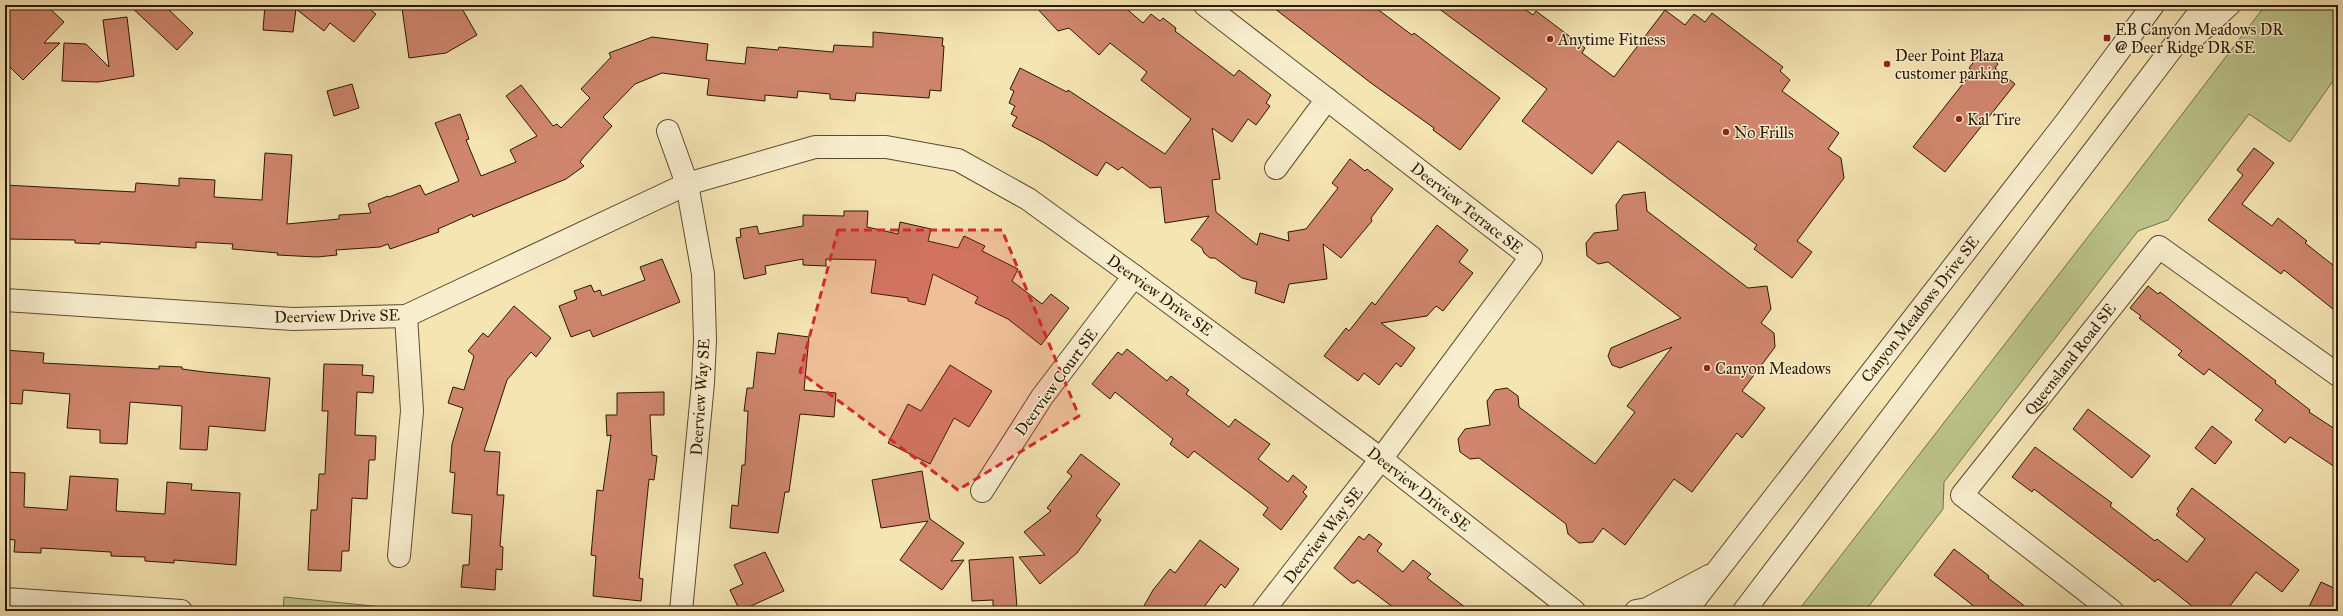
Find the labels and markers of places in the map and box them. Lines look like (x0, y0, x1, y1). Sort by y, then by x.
place label: EB Canyon Meadows DR @ Deer Ridge DR SE (2115, 20, 2284, 58)
place label: Anytime Fitness (1557, 30, 1666, 49)
marker: EB Canyon Meadows DR @ Deer Ridge DR SE (2102, 33, 2112, 43)
marker: Anytime Fitness (1545, 34, 1555, 44)
place label: Deer Point Plaza customer parking (1895, 46, 2009, 84)
marker: Deer Point Plaza customer parking (1882, 59, 1892, 69)
place label: Kal Tire (1967, 110, 2021, 129)
marker: Kal Tire (1954, 114, 1964, 124)
place label: No Frills (1734, 123, 1794, 142)
marker: No Frills (1721, 127, 1731, 137)
place label: Canyon Meadows (1715, 359, 1831, 378)
marker: Canyon Meadows (1702, 363, 1712, 373)

